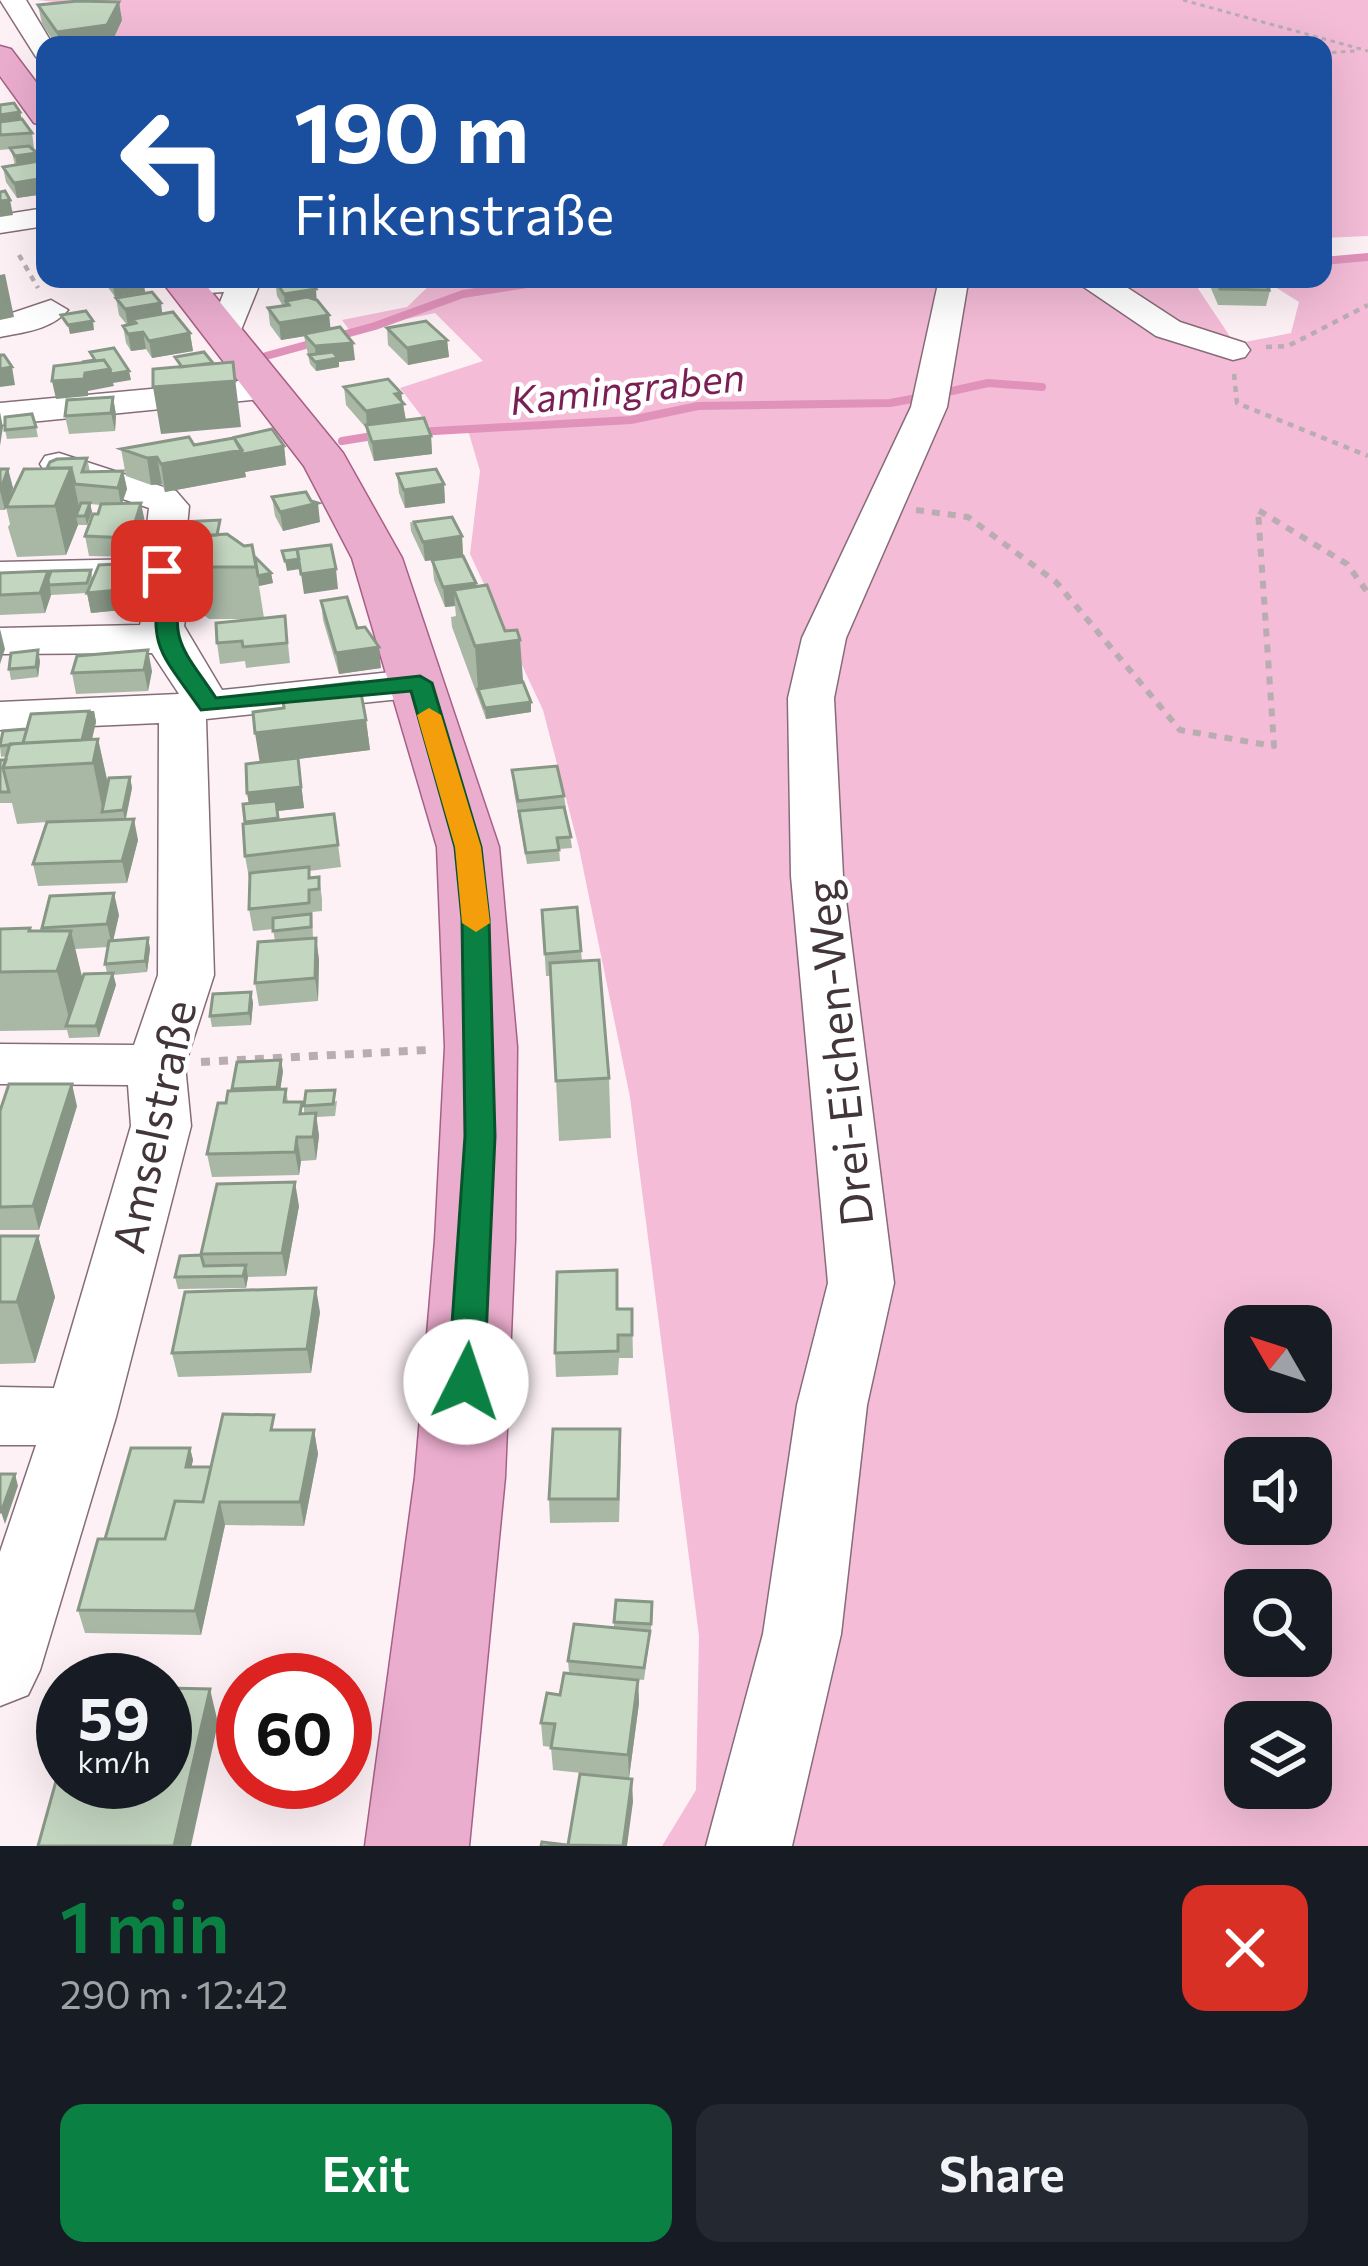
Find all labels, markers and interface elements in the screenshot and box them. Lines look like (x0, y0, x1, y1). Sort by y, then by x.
text: 190 m (294, 78, 529, 180)
icon: left (96, 84, 252, 240)
text: Finkenstraße (294, 180, 614, 246)
water label: Kamingraben (507, 351, 747, 423)
pin (111, 520, 213, 622)
icon: arrive (129, 538, 195, 604)
street label: Drei-Eichen-Weg (791, 877, 883, 1229)
street label: Amselstraße (98, 995, 206, 1257)
north arrow (1224, 1305, 1332, 1413)
map controls (1224, 1305, 1332, 1809)
position arrow (403, 1319, 529, 1445)
button: sound (1224, 1437, 1332, 1545)
button: search (1224, 1569, 1332, 1677)
speed limit sign: 60 (216, 1653, 372, 1809)
text: 59 (78, 1679, 150, 1752)
button: layers (1224, 1701, 1332, 1809)
text: km/h (78, 1742, 150, 1779)
text: 1 min (60, 1880, 230, 1968)
button: close (1182, 1885, 1308, 2011)
text: 290 m · 12:42 (60, 1969, 288, 2017)
button: Exit (60, 2104, 672, 2242)
button: Share (696, 2104, 1308, 2242)

